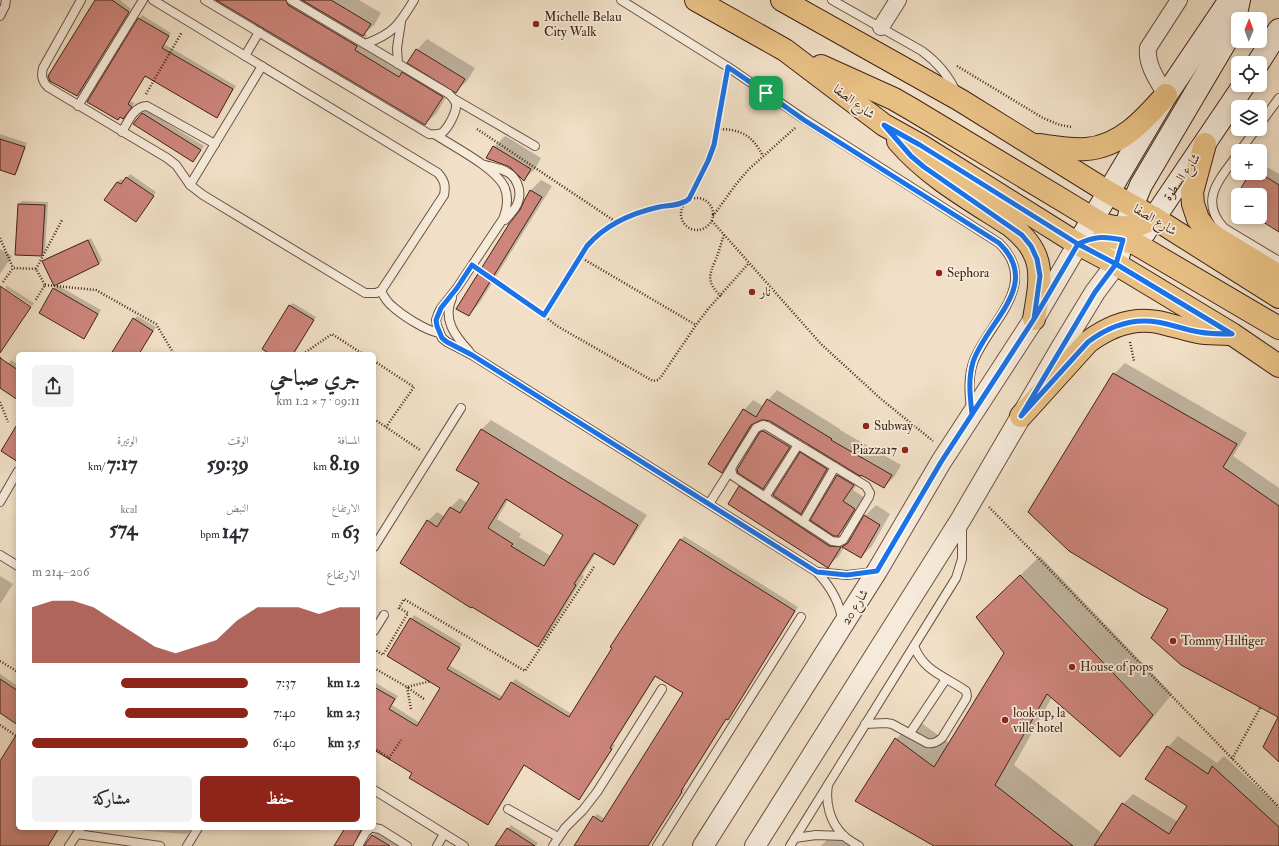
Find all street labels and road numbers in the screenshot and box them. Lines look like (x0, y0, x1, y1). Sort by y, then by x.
street label: شارع الصفا (828, 81, 878, 125)
street label: شارع السطوة (1160, 150, 1207, 206)
street label: شارع الصفا (1129, 201, 1180, 242)
street label: شارع 20 (838, 586, 875, 629)

